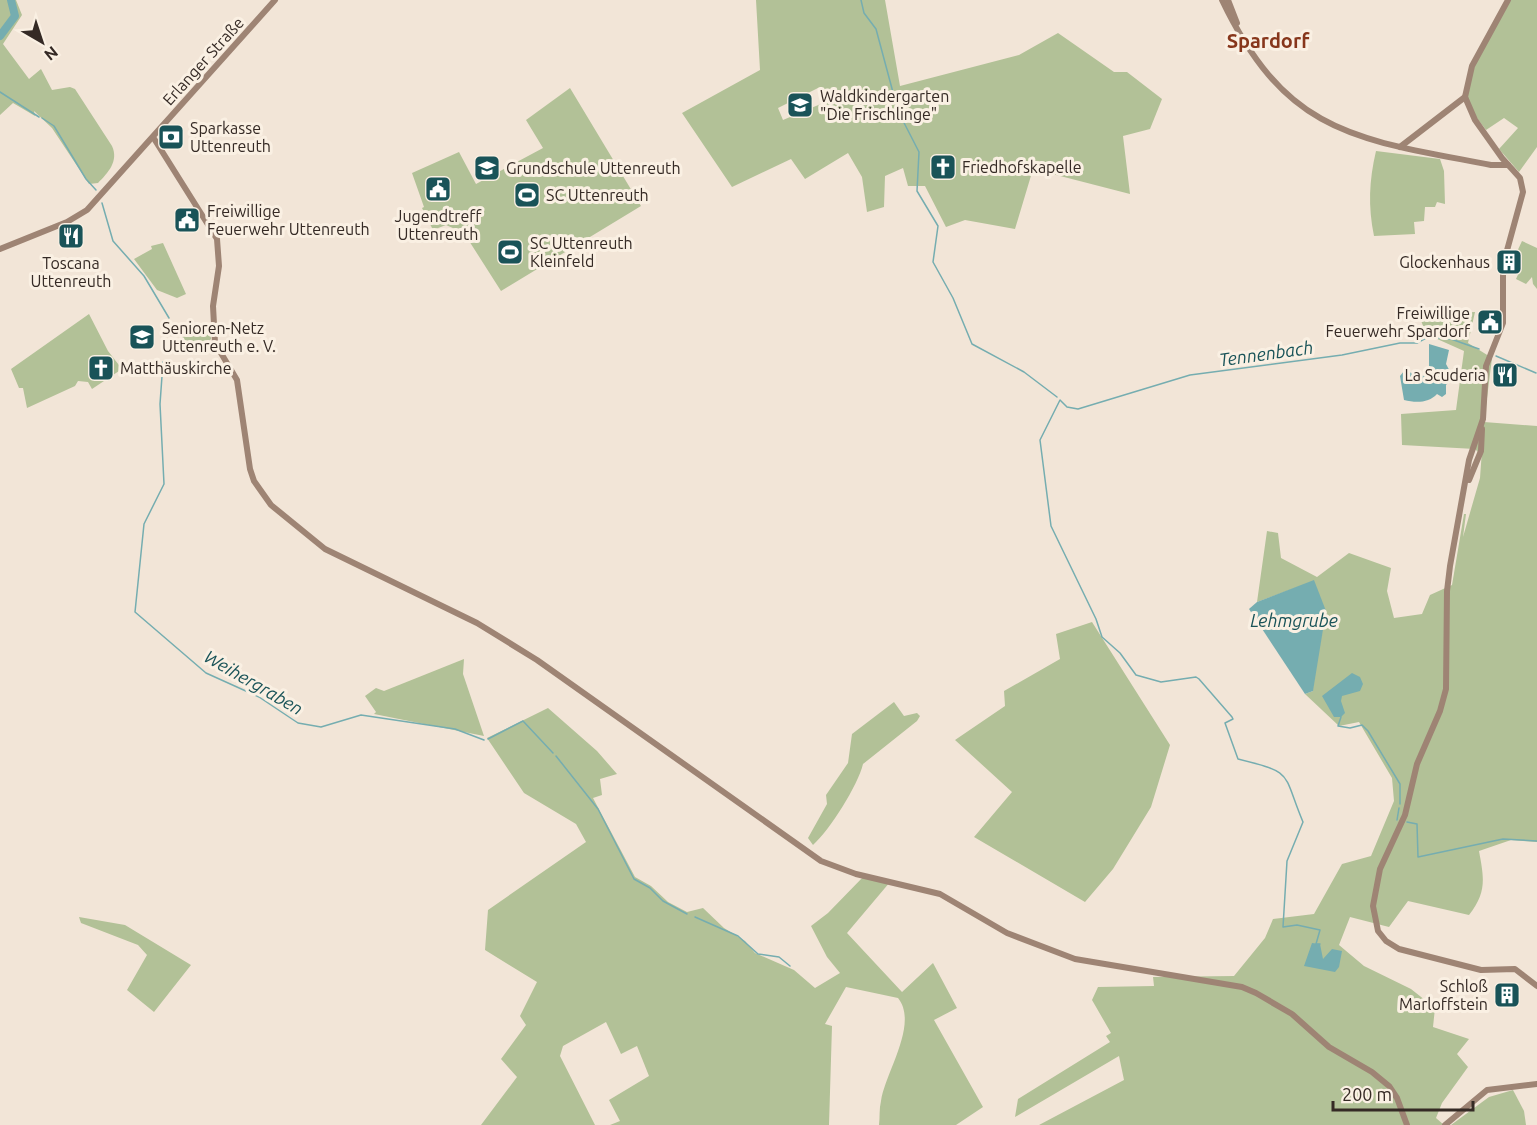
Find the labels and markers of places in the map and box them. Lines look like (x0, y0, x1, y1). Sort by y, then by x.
place label: Waldkindergarten "Die Frischlinge" (820, 87, 949, 123)
school or university icon: Waldkindergarten "Die Frischlinge" (785, 90, 815, 120)
place label: Sparkasse Uttenreuth (190, 119, 271, 155)
bank icon: Sparkasse Uttenreuth (156, 122, 186, 152)
church icon: Friedhofskapelle (928, 152, 958, 182)
school or university icon: Grundschule Uttenreuth (472, 153, 502, 183)
place label: Friedhofskapelle (962, 158, 1082, 176)
place label: Grundschule Uttenreuth (506, 159, 681, 177)
public building icon: Jugendtreff Uttenreuth (423, 174, 453, 204)
sports icon: SC Uttenreuth (512, 180, 542, 210)
place label: SC Uttenreuth (546, 186, 649, 204)
place label: Freiwillige Feuerwehr Uttenreuth (207, 202, 370, 238)
public building icon: Freiwillige Feuerwehr Uttenreuth (172, 205, 202, 235)
place label: Jugendtreff Uttenreuth (395, 207, 482, 243)
restaurant icon: Toscana Uttenreuth (56, 221, 86, 251)
place label: SC Uttenreuth Kleinfeld (530, 234, 633, 270)
sports icon: SC Uttenreuth Kleinfeld (495, 237, 525, 267)
building icon: Glockenhaus (1494, 247, 1524, 277)
place label: Glockenhaus (1399, 253, 1490, 271)
place label: Toscana Uttenreuth (31, 254, 111, 290)
place label: Freiwillige Feuerwehr Spardorf (1325, 304, 1471, 340)
public building icon: Freiwillige Feuerwehr Spardorf (1475, 307, 1505, 337)
place label: Senioren-Netz Uttenreuth e. V. (162, 319, 276, 355)
school or university icon: Senioren-Netz Uttenreuth e. V. (127, 322, 157, 352)
church icon: Matthäuskirche (86, 353, 116, 383)
place label: Matthäuskirche (120, 359, 232, 377)
restaurant icon: La Scuderia (1490, 360, 1520, 390)
place label: La Scuderia (1405, 366, 1486, 384)
place label: Schloß Marloffstein (1399, 977, 1488, 1013)
building icon: Schloß Marloffstein (1492, 980, 1522, 1010)

